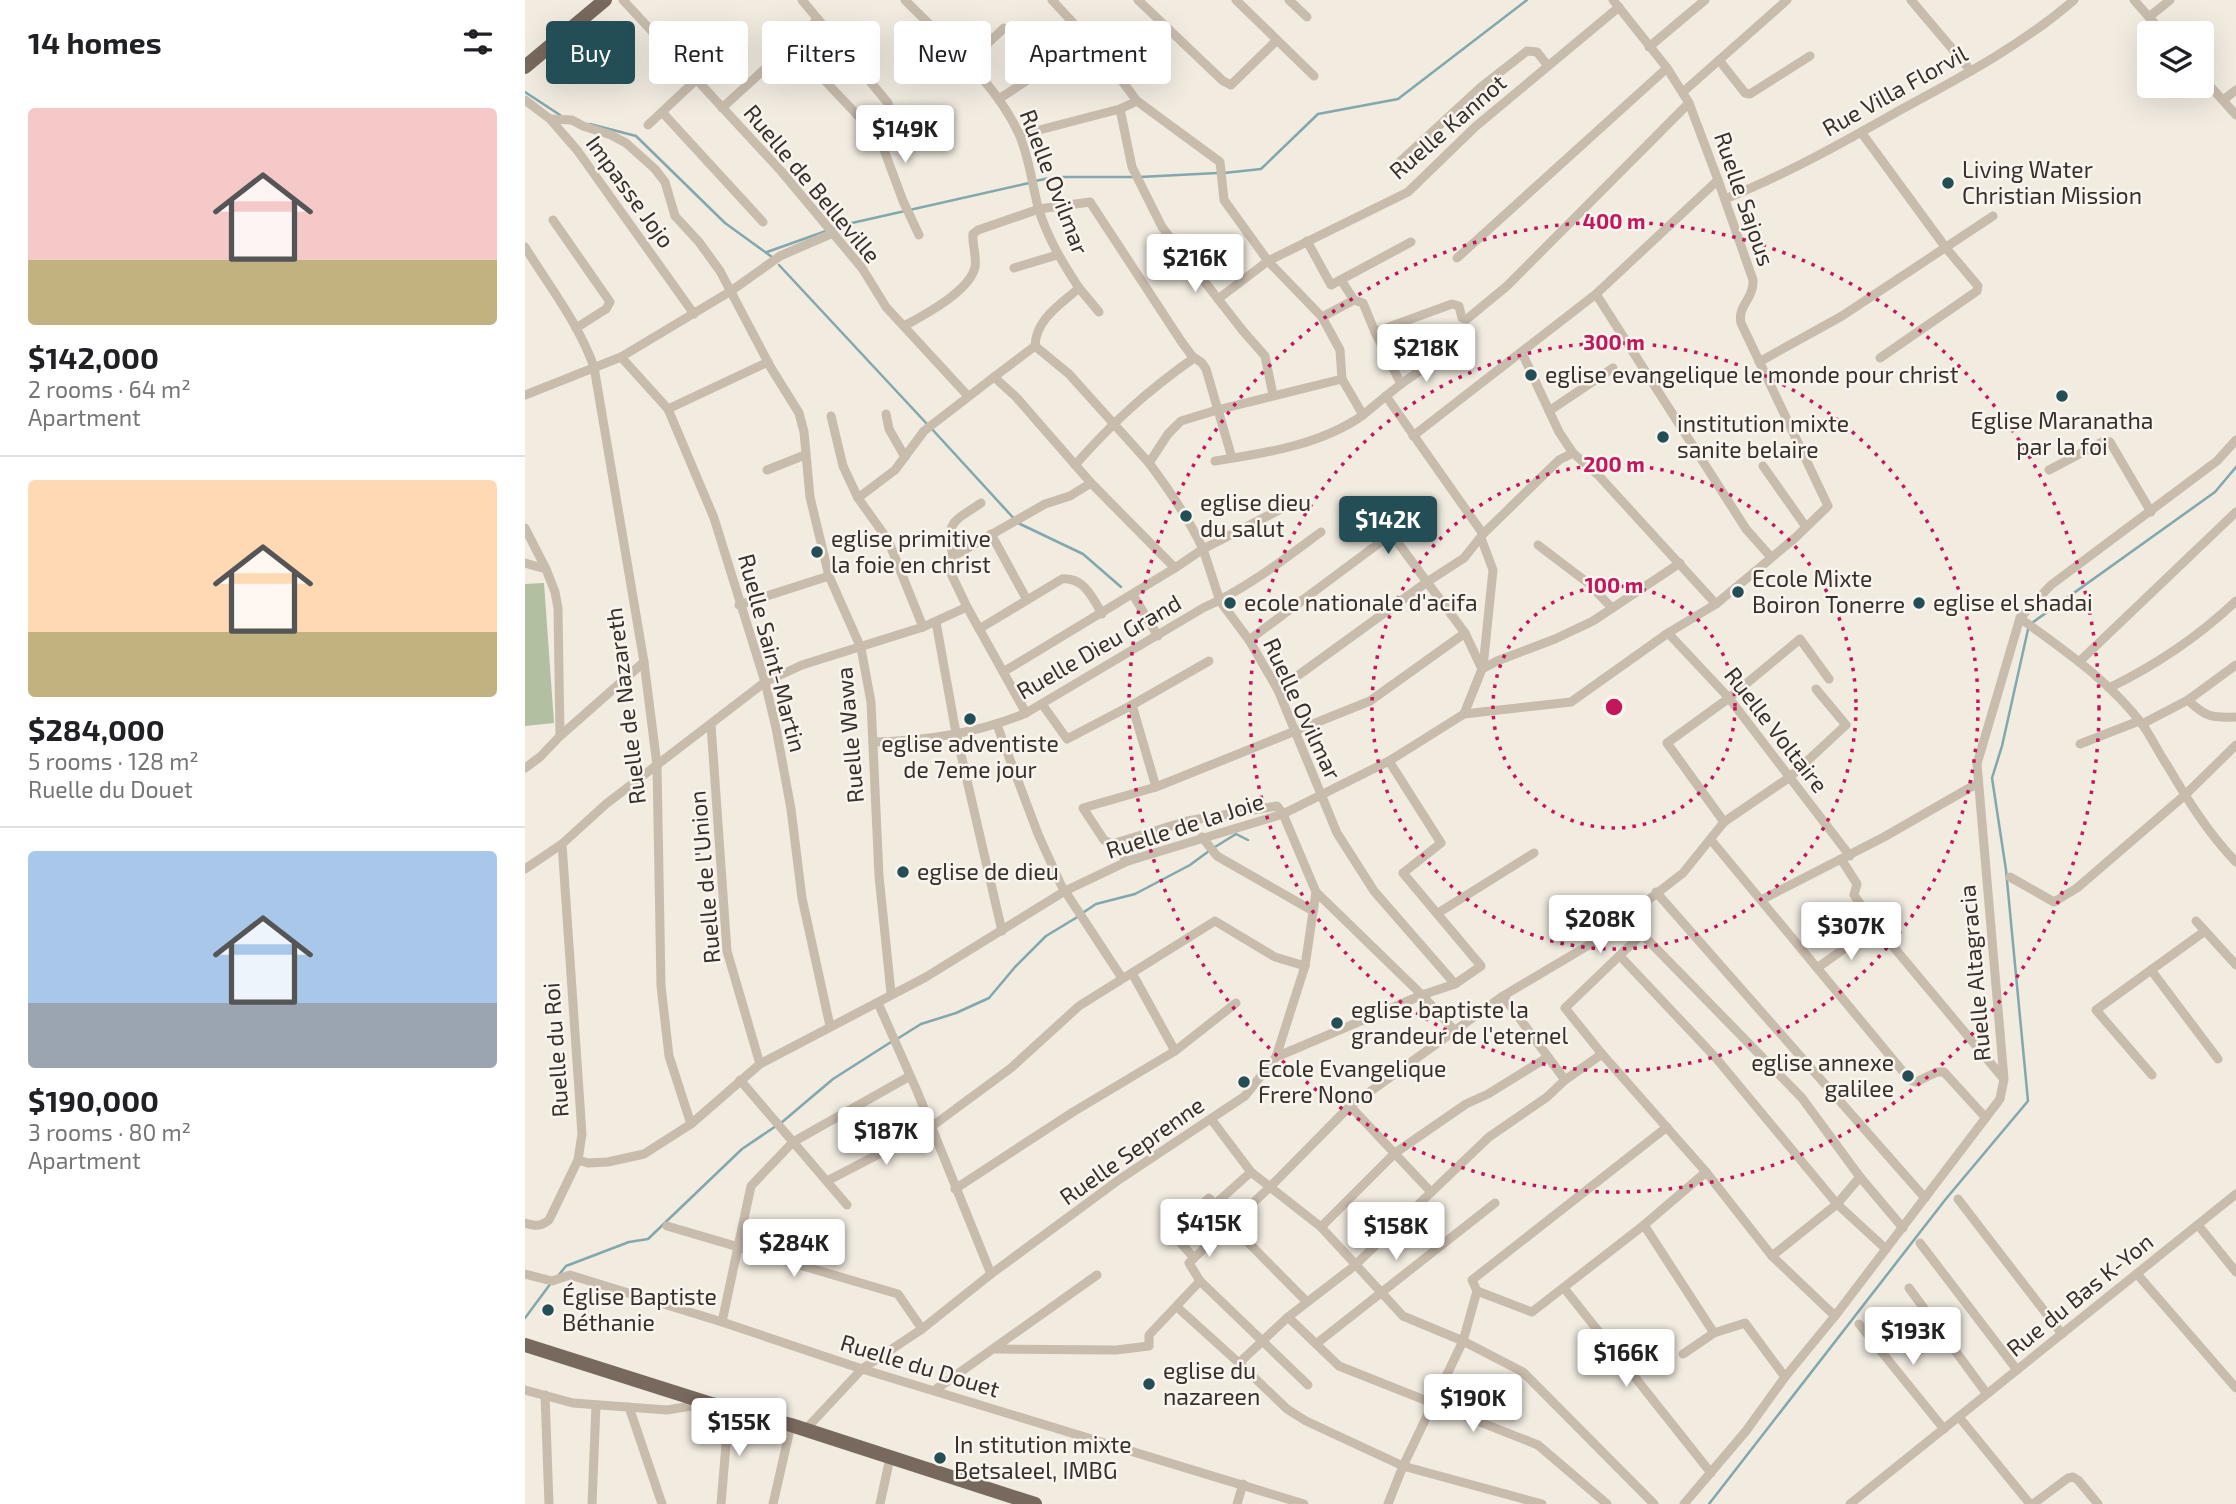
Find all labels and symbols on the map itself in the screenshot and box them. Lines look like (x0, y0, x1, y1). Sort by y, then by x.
street label: Rue Villa Florvil (1817, 39, 1972, 142)
street label: Ruelle Kannot (1383, 68, 1512, 185)
street label: Ruelle de Belleville (738, 99, 887, 268)
street label: Ruelle Ovilmar (1014, 105, 1095, 258)
pin: $149K (856, 106, 954, 165)
street label: Ruelle Sajous (1709, 128, 1781, 269)
street label: Impasse Jojo (581, 130, 681, 253)
place label: Living Water Christian Mission (1962, 155, 2142, 209)
marker: Living Water Christian Mission (1940, 175, 1956, 191)
text: 400 m (1583, 208, 1645, 233)
pin: $216K (1146, 234, 1244, 294)
pin: $218K (1377, 324, 1475, 384)
text: 300 m (1583, 329, 1645, 354)
place label: eglise evangelique le monde pour christ (1545, 360, 1959, 388)
marker: eglise evangelique le monde pour christ (1523, 367, 1539, 383)
marker: Eglise Maranatha par la foi (2054, 388, 2070, 404)
place label: Eglise Maranatha par la foi (1971, 406, 2153, 460)
place label: institution mixte sanite belaire (1677, 409, 1849, 463)
marker: institution mixte sanite belaire (1655, 429, 1671, 445)
text: 200 m (1583, 451, 1645, 476)
place label: eglise dieu du salut (1200, 488, 1311, 542)
pin: $142K (1339, 496, 1437, 556)
marker: eglise dieu du salut (1178, 508, 1194, 524)
place label: eglise primitive la foie en christ (831, 524, 991, 578)
marker: eglise primitive la foie en christ (809, 544, 825, 560)
street label: Ruelle Saint-Martin (733, 550, 813, 755)
place label: Ecole Mixte Boiron Tonerre (1752, 564, 1905, 618)
text: 100 m (1585, 572, 1643, 597)
marker: Ecole Mixte Boiron Tonerre (1730, 584, 1746, 600)
street label: Ruelle Dieu Grand (1011, 588, 1186, 705)
place label: ecole nationale d'acifa (1244, 588, 1478, 616)
place label: eglise el shadai (1933, 588, 2093, 616)
marker: ecole nationale d'acifa (1222, 595, 1238, 611)
marker: eglise el shadai (1911, 595, 1927, 611)
street label: Ruelle de Nazareth (599, 606, 651, 806)
street label: Ruelle Ovilmar (1258, 633, 1348, 784)
street label: Ruelle Voltaire (1719, 661, 1834, 798)
street label: Ruelle Wawa (829, 666, 869, 804)
centre of rings (1602, 695, 1626, 719)
marker: eglise adventiste de 7eme jour (962, 711, 978, 727)
place label: eglise adventiste de 7eme jour (881, 729, 1059, 783)
street label: Ruelle de la Joie (1102, 786, 1267, 864)
street label: Ruelle de l'Union (682, 789, 726, 965)
place label: eglise de dieu (917, 857, 1059, 885)
marker: eglise de dieu (895, 864, 911, 880)
street label: Ruelle Altagracia (1952, 884, 1996, 1062)
pin: $208K (1551, 895, 1649, 955)
pin: $307K (1802, 902, 1900, 962)
street label: Ruelle du Roi (536, 982, 574, 1118)
place label: eglise baptiste la grandeur de l'eternel (1351, 995, 1568, 1049)
marker: eglise baptiste la grandeur de l'eternel (1329, 1015, 1345, 1031)
place label: eglise annexe galilee (1751, 1048, 1894, 1102)
place label: Ecole Evangelique Frere Nono (1258, 1054, 1446, 1108)
marker: eglise annexe galilee (1900, 1068, 1916, 1084)
marker: Ecole Evangelique Frere Nono (1236, 1074, 1252, 1090)
street label: Ruelle Seprenne (1054, 1090, 1209, 1210)
pin: $187K (837, 1108, 935, 1167)
pin: $415K (1160, 1200, 1258, 1259)
pin: $158K (1347, 1202, 1445, 1262)
pin: $284K (745, 1220, 843, 1279)
street label: Rue du Bas K-Yon (2001, 1227, 2158, 1362)
place label: Église Baptiste Béthanie (562, 1282, 717, 1336)
marker: Église Baptiste Béthanie (540, 1302, 556, 1318)
pin: $193K (1864, 1308, 1962, 1367)
street label: Ruelle du Douet (837, 1328, 1003, 1403)
pin: $166K (1577, 1330, 1675, 1389)
place label: eglise du nazareen (1163, 1356, 1260, 1410)
pin: $190K (1424, 1374, 1522, 1434)
marker: eglise du nazareen (1141, 1376, 1157, 1392)
pin: $155K (690, 1398, 788, 1458)
place label: In stitution mixte Betsaleel, IMBG (954, 1430, 1132, 1484)
marker: In stitution mixte Betsaleel, IMBG (932, 1450, 948, 1466)

